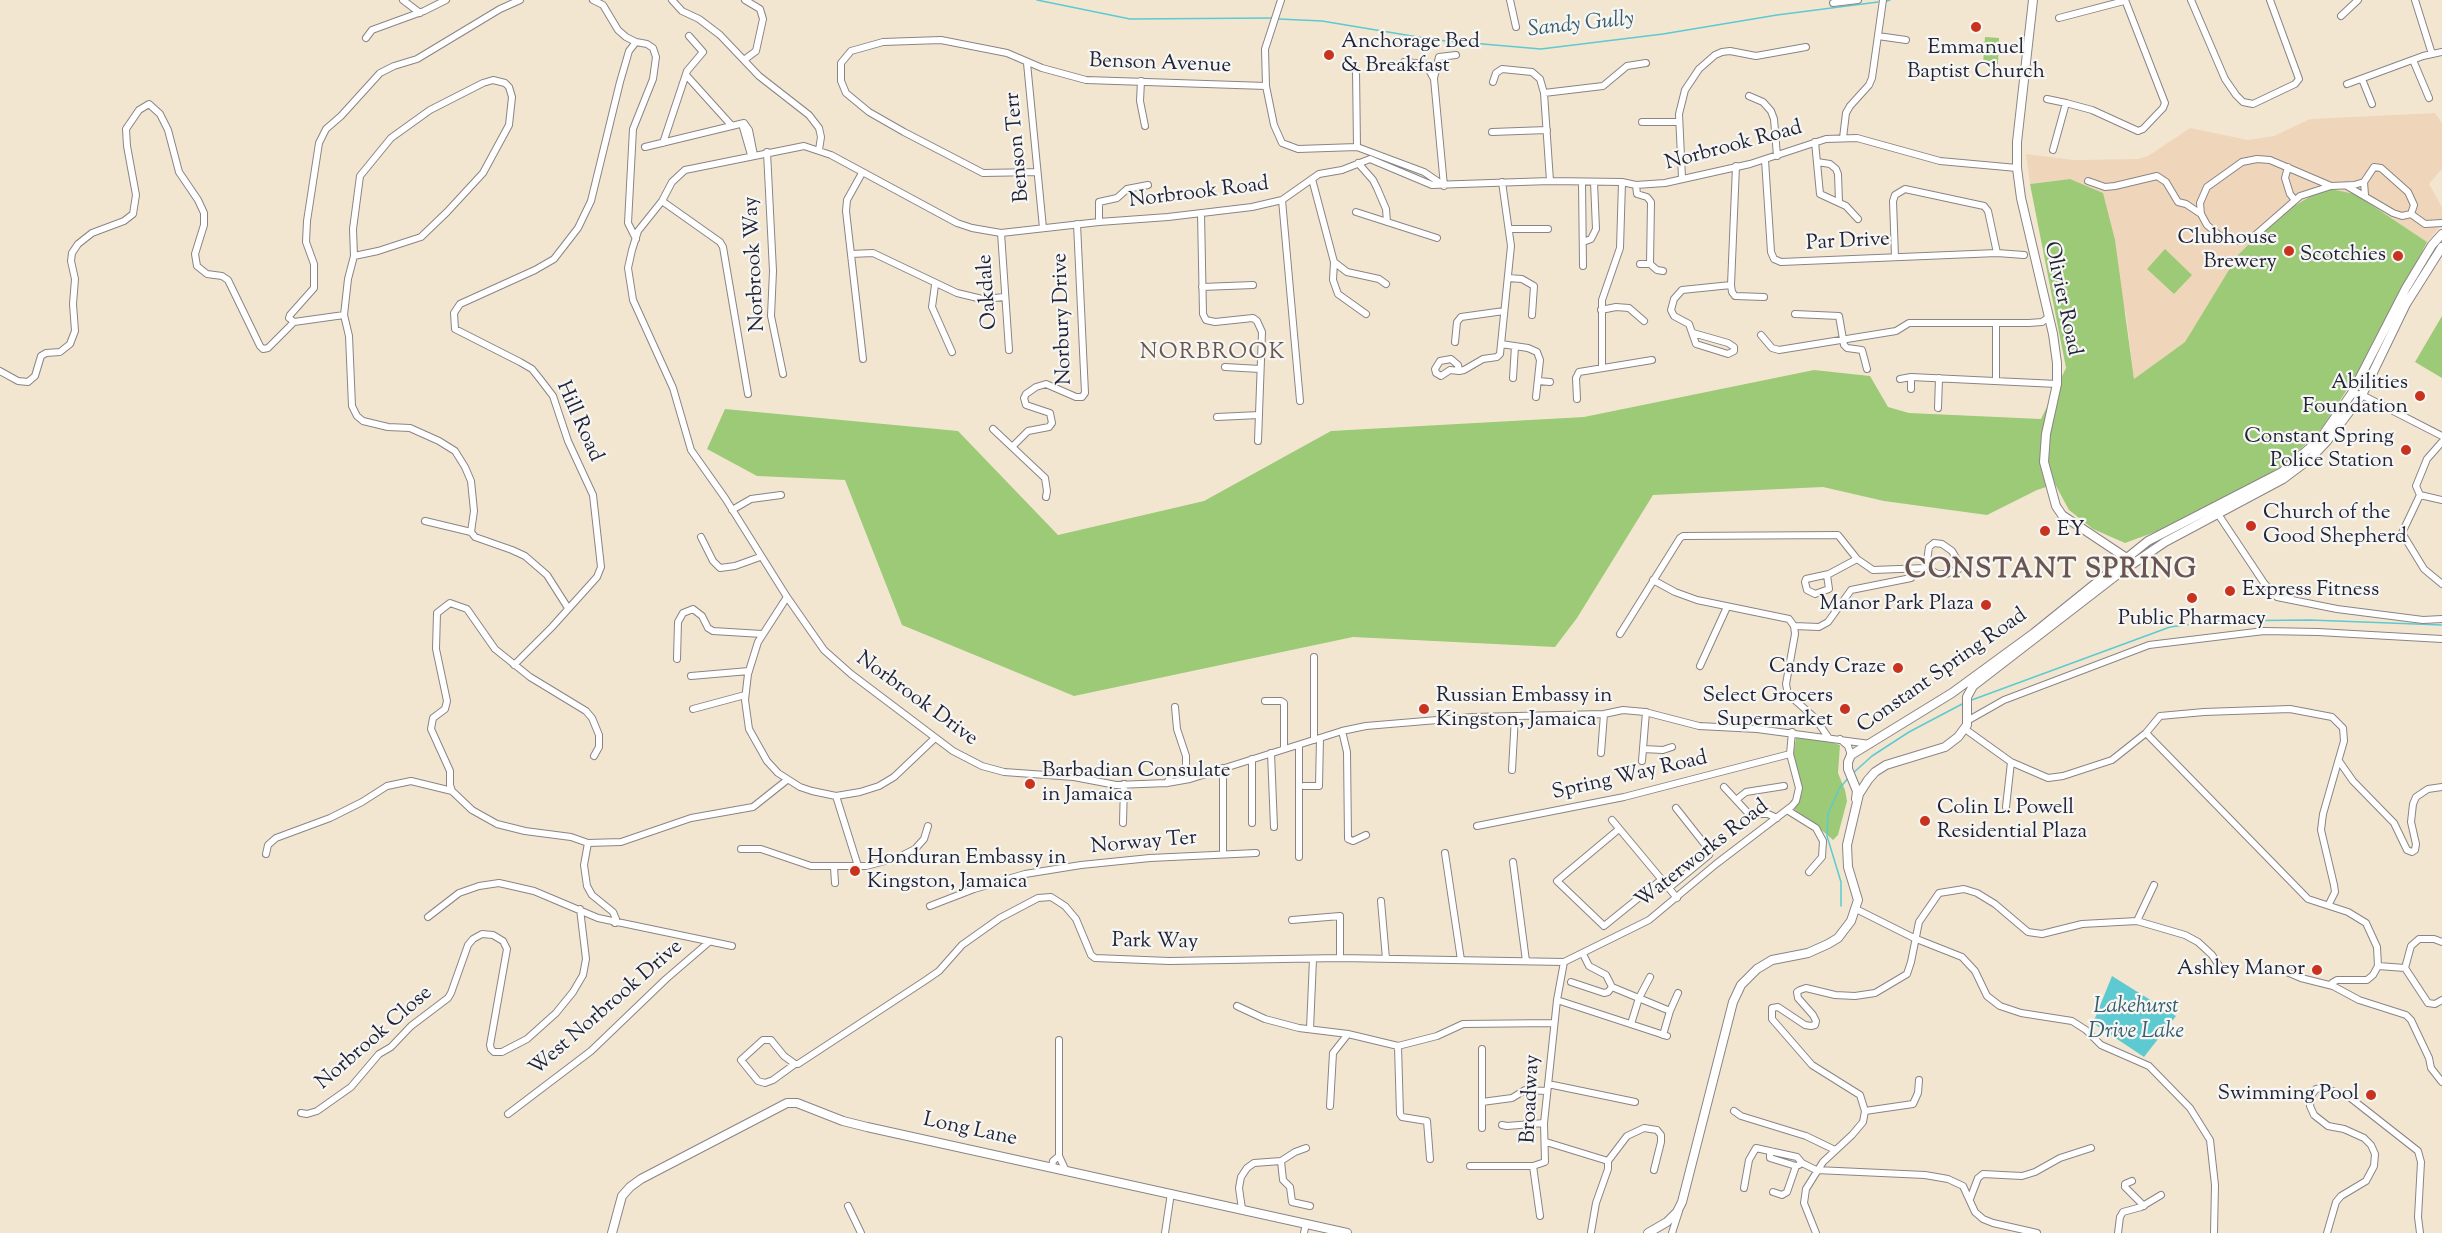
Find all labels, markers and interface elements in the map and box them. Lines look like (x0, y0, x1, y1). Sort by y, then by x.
water label: Sandy Gully (1527, 7, 1635, 45)
marker: Emmanuel Baptist Church (1969, 20, 1983, 34)
place label: Anchorage Bed & Breakfast (1341, 30, 1480, 80)
place label: Emmanuel Baptist Church (1907, 36, 2045, 86)
marker: Anchorage Bed & Breakfast (1322, 48, 1336, 62)
street label: Benson Avenue (1088, 50, 1232, 80)
street label: Benson Terr (1002, 91, 1036, 203)
street label: Norbrook Road (1663, 117, 1805, 177)
street label: Norbrook Road (1128, 173, 1270, 215)
street label: Norbrook Way (740, 196, 772, 332)
place label: Clubhouse Brewery (2177, 226, 2277, 276)
street label: Par Drive (1805, 228, 1891, 258)
street label: Olivier Road (2037, 240, 2085, 358)
place label: Scotchies (2300, 243, 2386, 269)
marker: Clubhouse Brewery (2282, 244, 2296, 258)
marker: Scotchies (2391, 249, 2405, 263)
street label: Norbury Drive (1049, 252, 1079, 386)
street label: Oakdale (974, 253, 1004, 331)
district label: NORBROOK (1140, 341, 1286, 367)
place label: Abilities Foundation (2303, 371, 2408, 421)
street label: Hill Road (549, 378, 607, 466)
marker: Abilities Foundation (2413, 389, 2427, 403)
place label: Constant Spring Police Station (2244, 425, 2394, 475)
marker: Constant Spring Police Station (2399, 443, 2413, 457)
place label: Church of the Good Shepherd (2263, 501, 2407, 551)
place label: EY (2057, 518, 2085, 544)
marker: Church of the Good Shepherd (2244, 519, 2258, 533)
marker: EY (2038, 524, 2052, 538)
district label: CONSTANT SPRING (1905, 556, 2197, 588)
place label: Express Fitness (2242, 578, 2379, 604)
marker: Express Fitness (2223, 584, 2237, 598)
marker: Public Pharmacy (2185, 591, 2199, 605)
place label: Manor Park Plaza (1819, 592, 1974, 618)
marker: Manor Park Plaza (1979, 598, 1993, 612)
street label: Constant Spring Road (1853, 604, 2033, 740)
place label: Public Pharmacy (2118, 607, 2266, 633)
street label: Norbrook Drive (850, 647, 982, 753)
place label: Candy Craze (1769, 655, 1886, 681)
marker: Candy Craze (1891, 661, 1905, 675)
place label: Russian Embassy in Kingston, Jamaica (1436, 684, 1612, 734)
place label: Select Grocers Supermarket (1702, 684, 1833, 734)
marker: Russian Embassy in Kingston, Jamaica (1417, 702, 1431, 716)
marker: Select Grocers Supermarket (1838, 702, 1852, 716)
street label: Spring Way Road (1550, 747, 1710, 807)
place label: Barbadian Consulate in Jamaica (1042, 759, 1230, 809)
marker: Barbadian Consulate in Jamaica (1023, 777, 1037, 791)
street label: Waterworks Road (1631, 795, 1775, 915)
place label: Colin L. Powell Residential Plaza (1937, 796, 2087, 846)
marker: Colin L. Powell Residential Plaza (1918, 814, 1932, 828)
street label: Norway Ter (1090, 827, 1198, 861)
place label: Honduran Embassy in Kingston, Jamaica (867, 846, 1066, 896)
marker: Honduran Embassy in Kingston, Jamaica (848, 864, 862, 878)
street label: Park Way (1112, 930, 1198, 956)
street label: West Norbrook Drive (525, 935, 689, 1083)
place label: Ashley Manor (2177, 957, 2305, 983)
marker: Ashley Manor (2310, 963, 2324, 977)
street label: Norbrook Close (312, 982, 438, 1096)
water label: Lakehurst Drive Lake (2088, 995, 2184, 1046)
street label: Broadway (1517, 1054, 1547, 1144)
place label: Swimming Pool (2218, 1082, 2359, 1108)
marker: Swimming Pool (2364, 1088, 2378, 1102)
street label: Long Lane (921, 1109, 1019, 1153)

